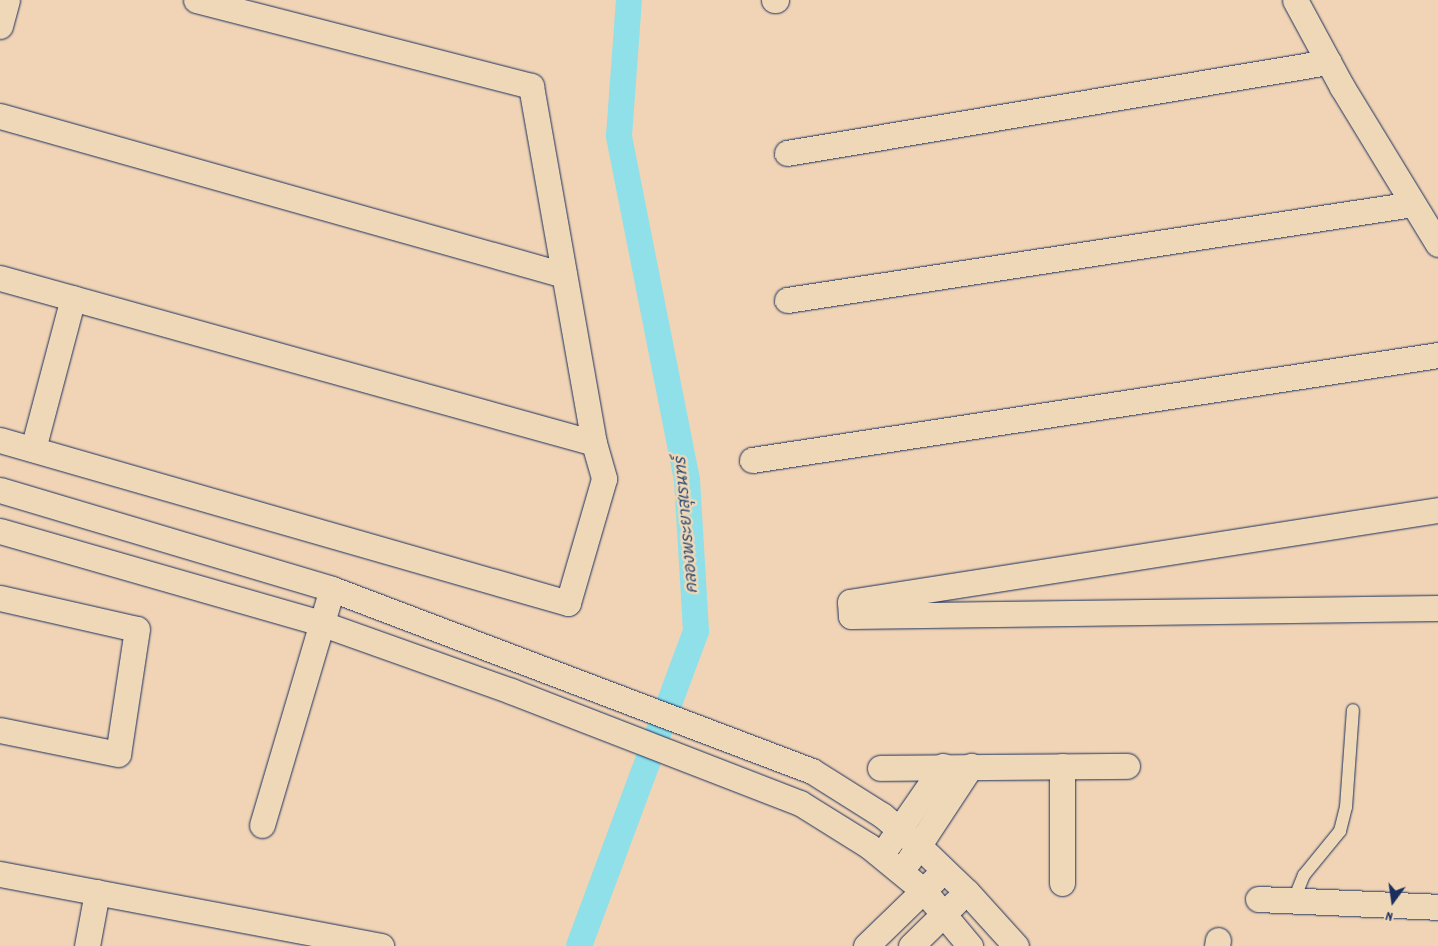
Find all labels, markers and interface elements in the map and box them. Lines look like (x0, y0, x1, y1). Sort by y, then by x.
water label: คลองพระยาสุเรนทร์ (672, 456, 704, 594)
north arrow (1368, 876, 1418, 926)
text: N (1384, 905, 1395, 926)

